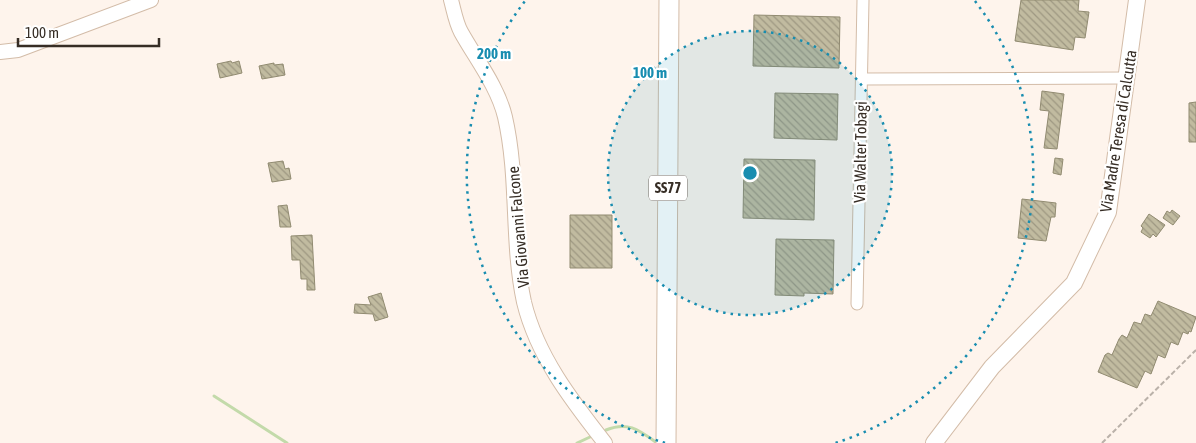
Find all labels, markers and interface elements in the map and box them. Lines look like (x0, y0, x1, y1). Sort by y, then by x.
scale bar (18, 15, 159, 47)
text: 100 m (25, 24, 59, 41)
text: 200 m (477, 45, 511, 62)
street label: Via Madre Teresa di Calcutta (1096, 49, 1140, 213)
text: 100 m (633, 64, 667, 81)
street label: Via Walter Tobagi (850, 101, 871, 203)
centre of rings (741, 164, 759, 182)
street label: Via Giovanni Falcone (504, 165, 532, 289)
road number: SS77 (649, 176, 687, 200)

